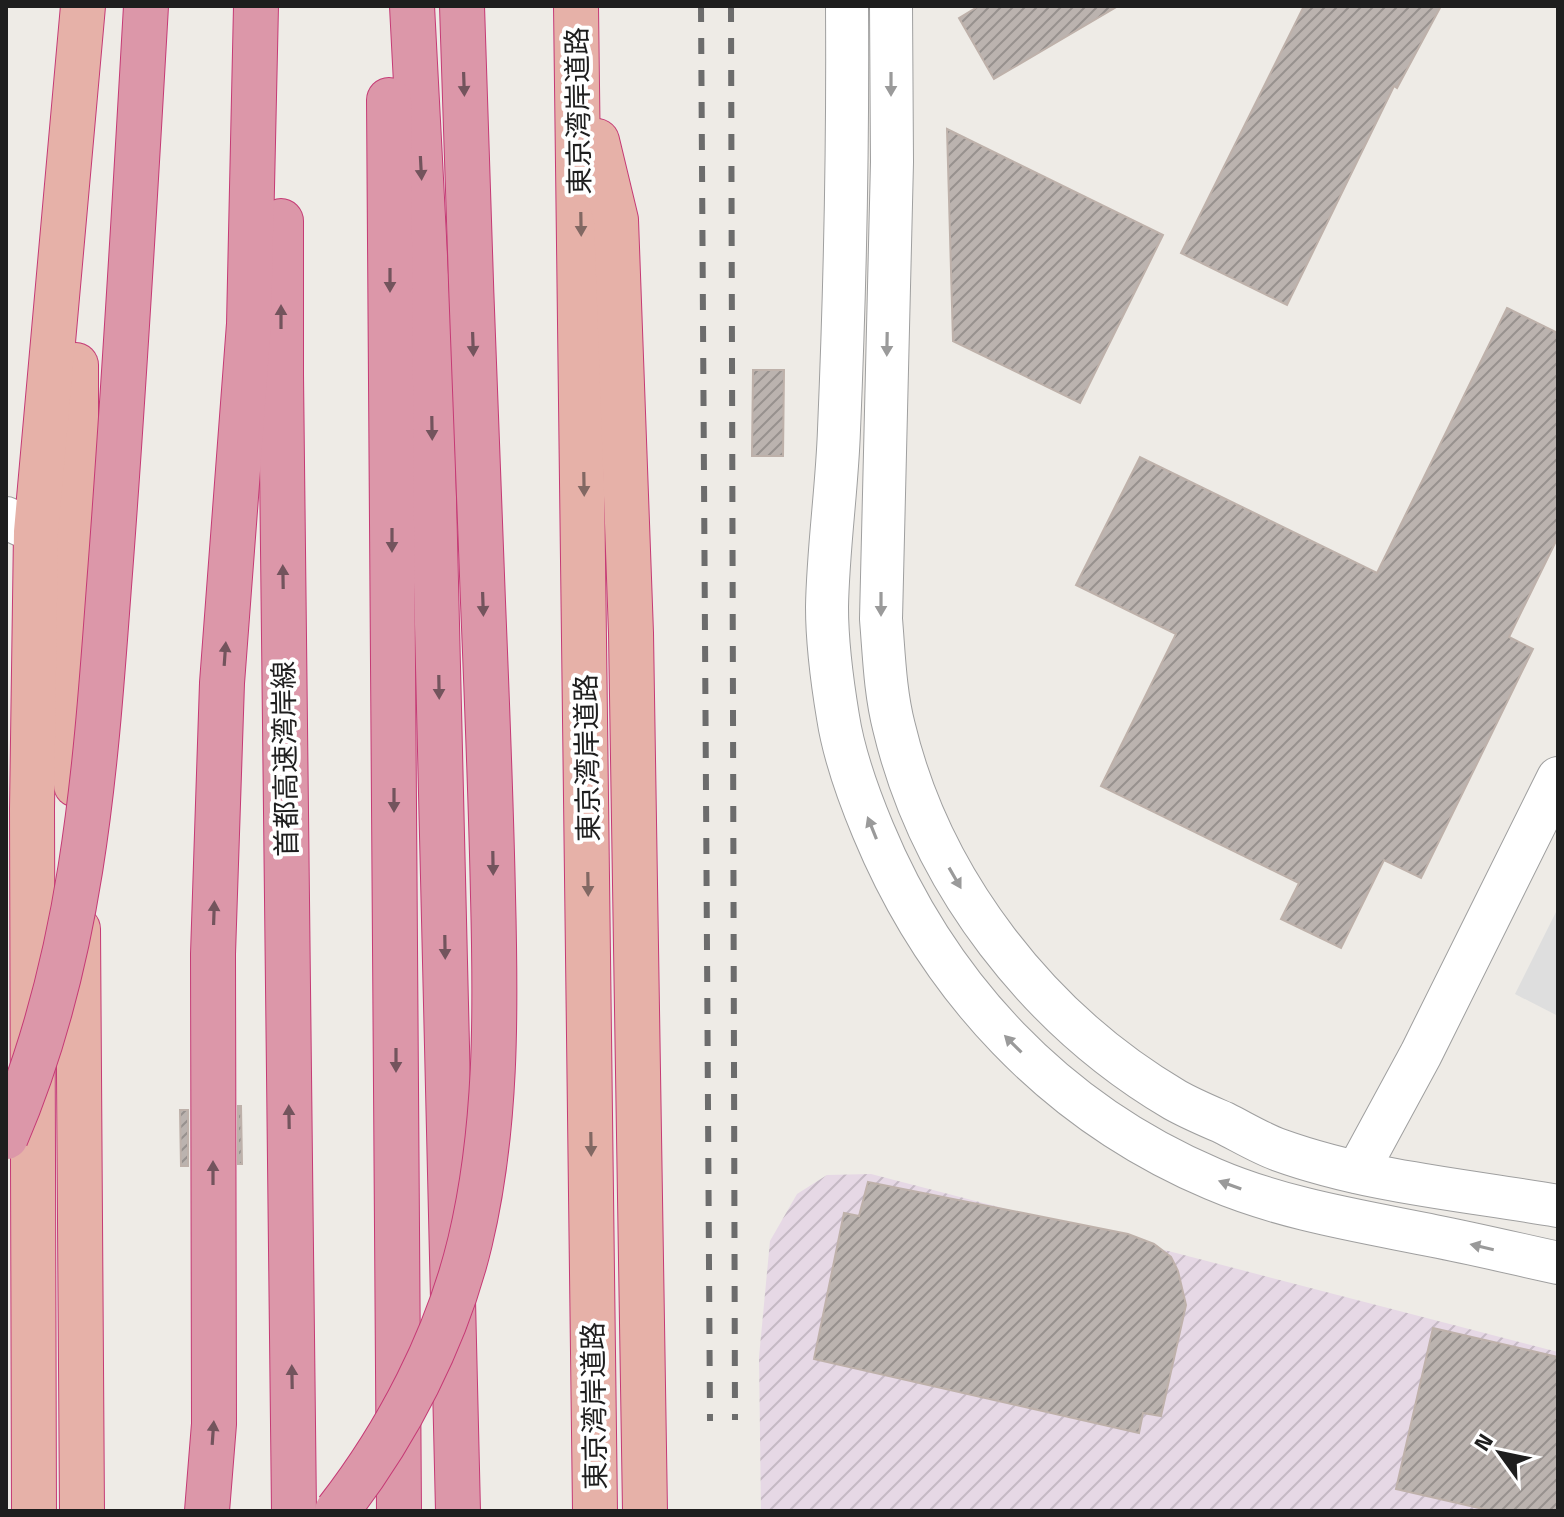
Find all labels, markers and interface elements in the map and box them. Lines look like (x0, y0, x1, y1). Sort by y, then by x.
street label: 東京湾岸道路 (555, 27, 600, 195)
one-way arrow (458, 72, 471, 97)
one-way arrow (885, 72, 897, 97)
one-way arrow (414, 156, 427, 181)
one-way arrow (574, 212, 587, 237)
one-way arrow (384, 268, 396, 293)
one-way arrow (275, 304, 287, 329)
one-way arrow (467, 332, 480, 357)
one-way arrow (881, 332, 893, 357)
one-way arrow (426, 416, 439, 441)
one-way arrow (578, 472, 590, 497)
one-way arrow (385, 528, 398, 553)
one-way arrow (277, 564, 289, 589)
one-way arrow (477, 592, 490, 617)
one-way arrow (875, 592, 887, 617)
one-way arrow (219, 641, 232, 666)
street label: 首都高速湾岸線 (261, 661, 308, 857)
street label: 東京湾岸道路 (564, 674, 609, 842)
one-way arrow (432, 675, 445, 700)
one-way arrow (387, 788, 400, 813)
one-way arrow (865, 816, 878, 840)
one-way arrow (486, 851, 499, 876)
one-way arrow (948, 867, 962, 889)
one-way arrow (582, 872, 595, 897)
one-way arrow (208, 900, 221, 925)
one-way arrow (438, 935, 451, 960)
one-way arrow (1004, 1036, 1023, 1054)
one-way arrow (389, 1048, 402, 1073)
one-way arrow (283, 1104, 295, 1129)
one-way arrow (585, 1132, 597, 1157)
one-way arrow (207, 1160, 219, 1185)
one-way arrow (1217, 1178, 1241, 1191)
one-way arrow (1469, 1240, 1494, 1252)
street label: 東京湾岸道路 (571, 1322, 616, 1490)
one-way arrow (286, 1364, 298, 1389)
north arrow (1460, 1413, 1540, 1493)
one-way arrow (207, 1420, 220, 1445)
text: N (1465, 1426, 1502, 1458)

